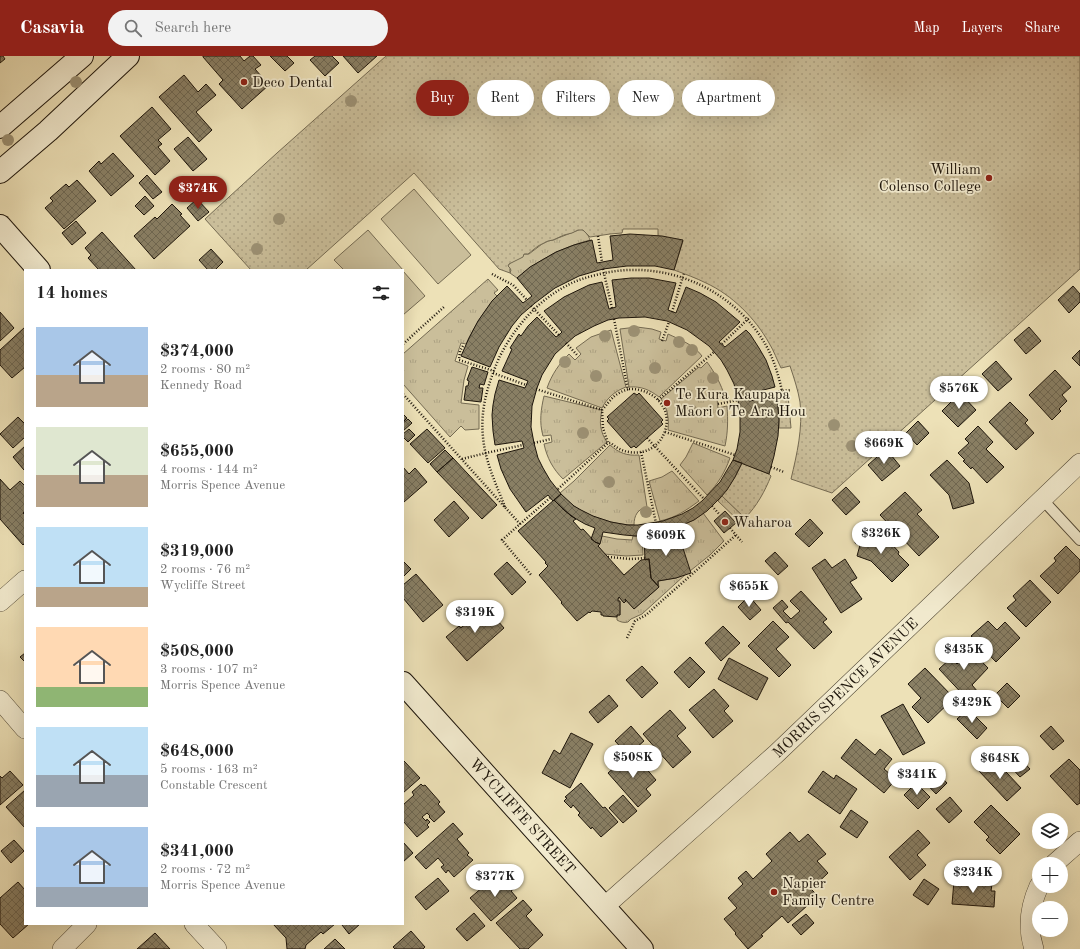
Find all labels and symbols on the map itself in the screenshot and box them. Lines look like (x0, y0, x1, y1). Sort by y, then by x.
place label: Deco Dental (252, 76, 332, 91)
marker: Deco Dental (239, 77, 249, 87)
place label: William Colenso College (879, 163, 981, 195)
marker: William Colenso College (984, 173, 994, 183)
pin: $374K (170, 176, 226, 210)
pin: $576K (931, 376, 987, 410)
place label: Te Kura Kaupapa Māori o Te Ara Hou (675, 388, 806, 420)
marker: Te Kura Kaupapa Māori o Te Ara Hou (662, 398, 672, 408)
pin: $669K (856, 431, 912, 465)
place label: Waharoa (733, 516, 792, 531)
marker: Waharoa (720, 517, 730, 527)
pin: $326K (853, 521, 909, 555)
pin: $609K (638, 523, 694, 557)
pin: $655K (721, 574, 777, 608)
pin: $319K (447, 600, 503, 634)
street label: MORRIS SPENCE AVENUE (771, 616, 922, 762)
pin: $435K (936, 637, 992, 671)
pin: $429K (944, 690, 1000, 724)
pin: $508K (605, 745, 661, 779)
pin: $648K (972, 746, 1028, 780)
street label: WYCLIFFE STREET (466, 756, 577, 878)
pin: $341K (889, 762, 945, 796)
pin: $234K (945, 860, 1001, 894)
pin: $377K (467, 864, 523, 898)
place label: Napier Family Centre (782, 877, 874, 909)
marker: Napier Family Centre (769, 887, 779, 897)

